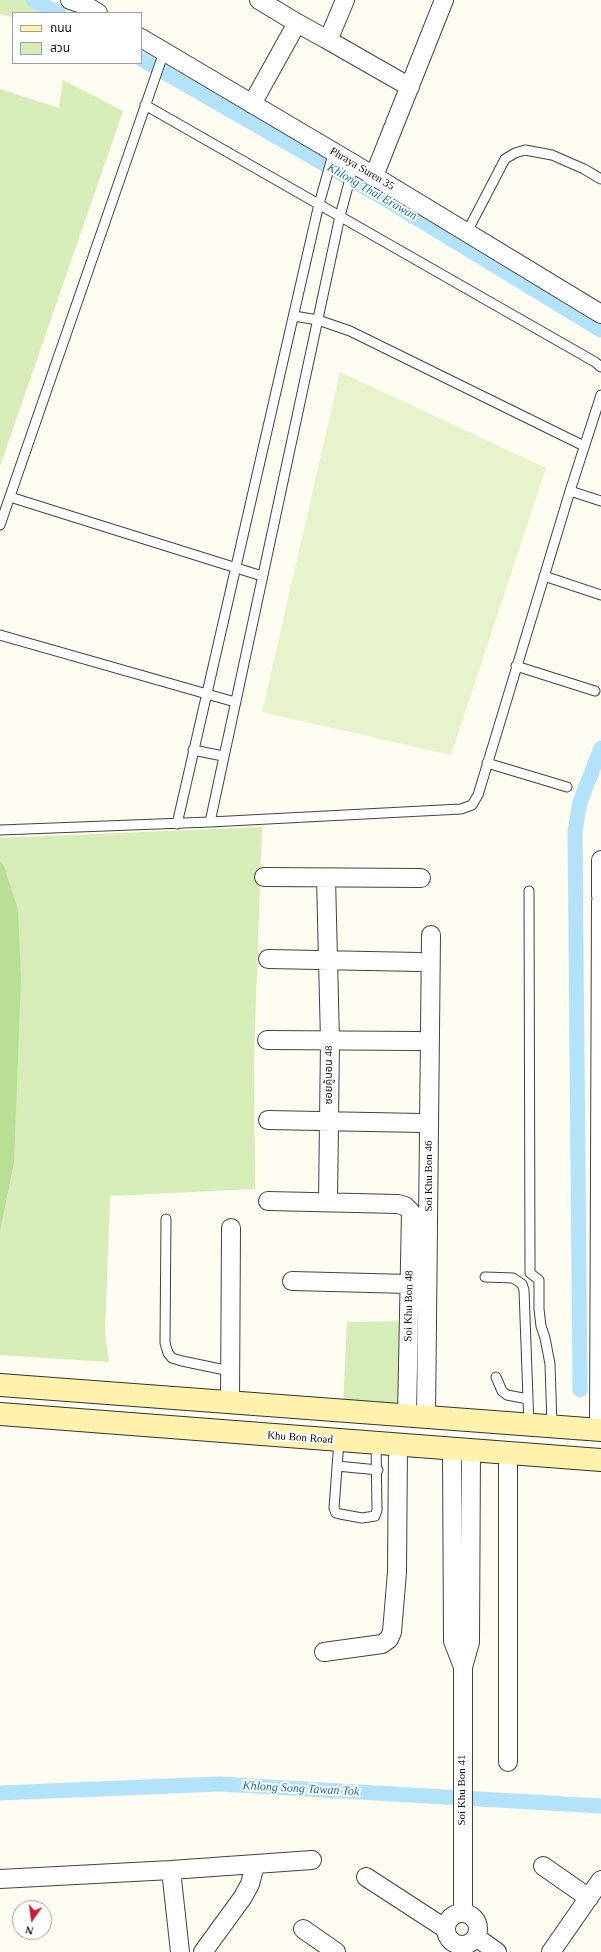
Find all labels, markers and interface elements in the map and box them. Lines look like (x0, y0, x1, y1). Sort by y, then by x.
legend (12, 12, 142, 64)
text: ถนน (50, 21, 72, 35)
text: สวน (50, 41, 70, 55)
street label: Phraya Suren 35 (327, 145, 397, 193)
water label: Khlong Thai Erawan (325, 160, 419, 224)
street label: ซอยคู้บอน 48 (322, 1045, 336, 1105)
street label: Soi Khu Bon 46 (422, 1140, 436, 1212)
street label: Soi Khu Bon 48 (402, 1270, 416, 1342)
street label: Khu Bon Road (267, 1429, 333, 1447)
street label: Soi Khu Bon 41 (455, 1754, 469, 1826)
water label: Khlong Song Tawan Tok (242, 1779, 360, 1799)
north arrow (12, 1900, 52, 1940)
text: N (24, 1924, 35, 1937)

